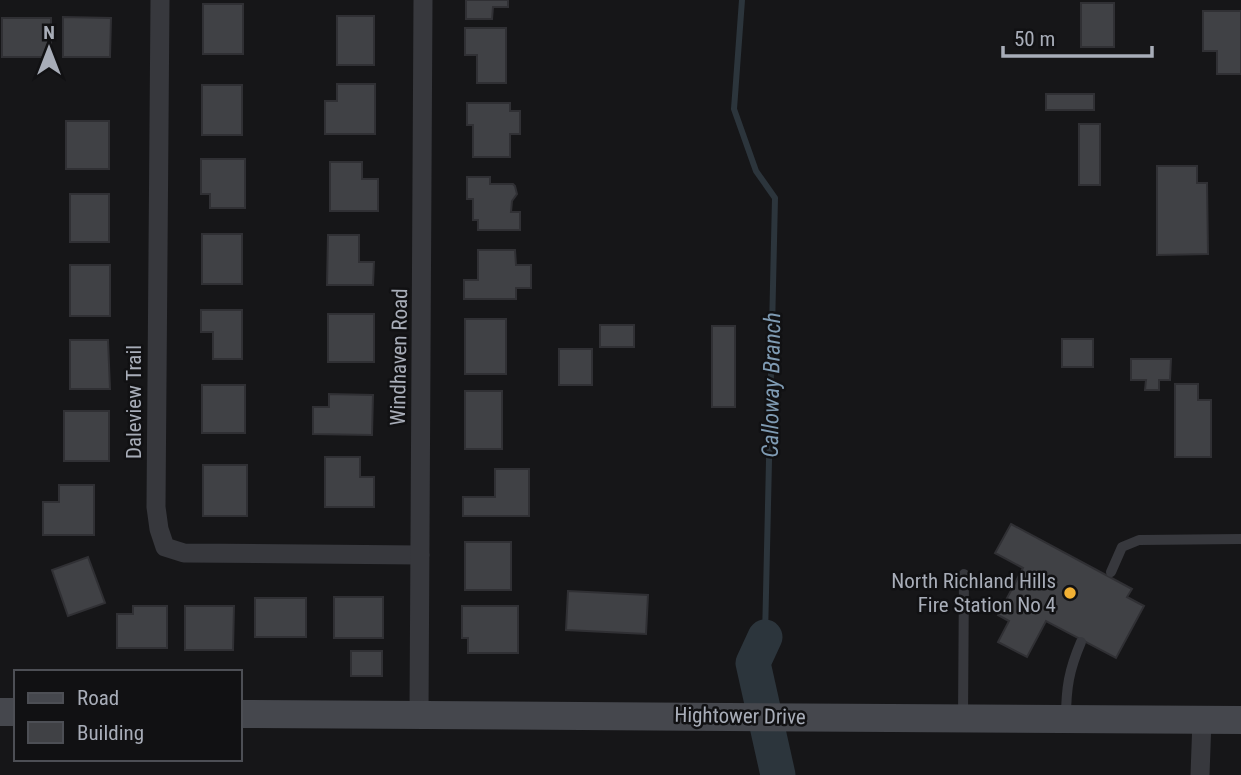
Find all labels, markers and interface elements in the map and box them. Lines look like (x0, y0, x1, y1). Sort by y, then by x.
north arrow (14, 14, 84, 84)
scale bar (1003, 14, 1152, 58)
text: N (43, 21, 55, 44)
text: 50 m (1014, 27, 1055, 51)
street label: Windhaven Road (386, 288, 412, 426)
water label: Calloway Branch (757, 312, 786, 458)
street label: Daleview Trail (122, 345, 146, 459)
place label: North Richland Hills Fire Station No 4 (891, 569, 1056, 617)
marker: North Richland Hills Fire Station No 4 (1062, 585, 1078, 601)
legend (14, 670, 242, 761)
text: Road (77, 686, 119, 710)
street label: Hightower Drive (674, 703, 806, 729)
text: Building (77, 721, 144, 745)

